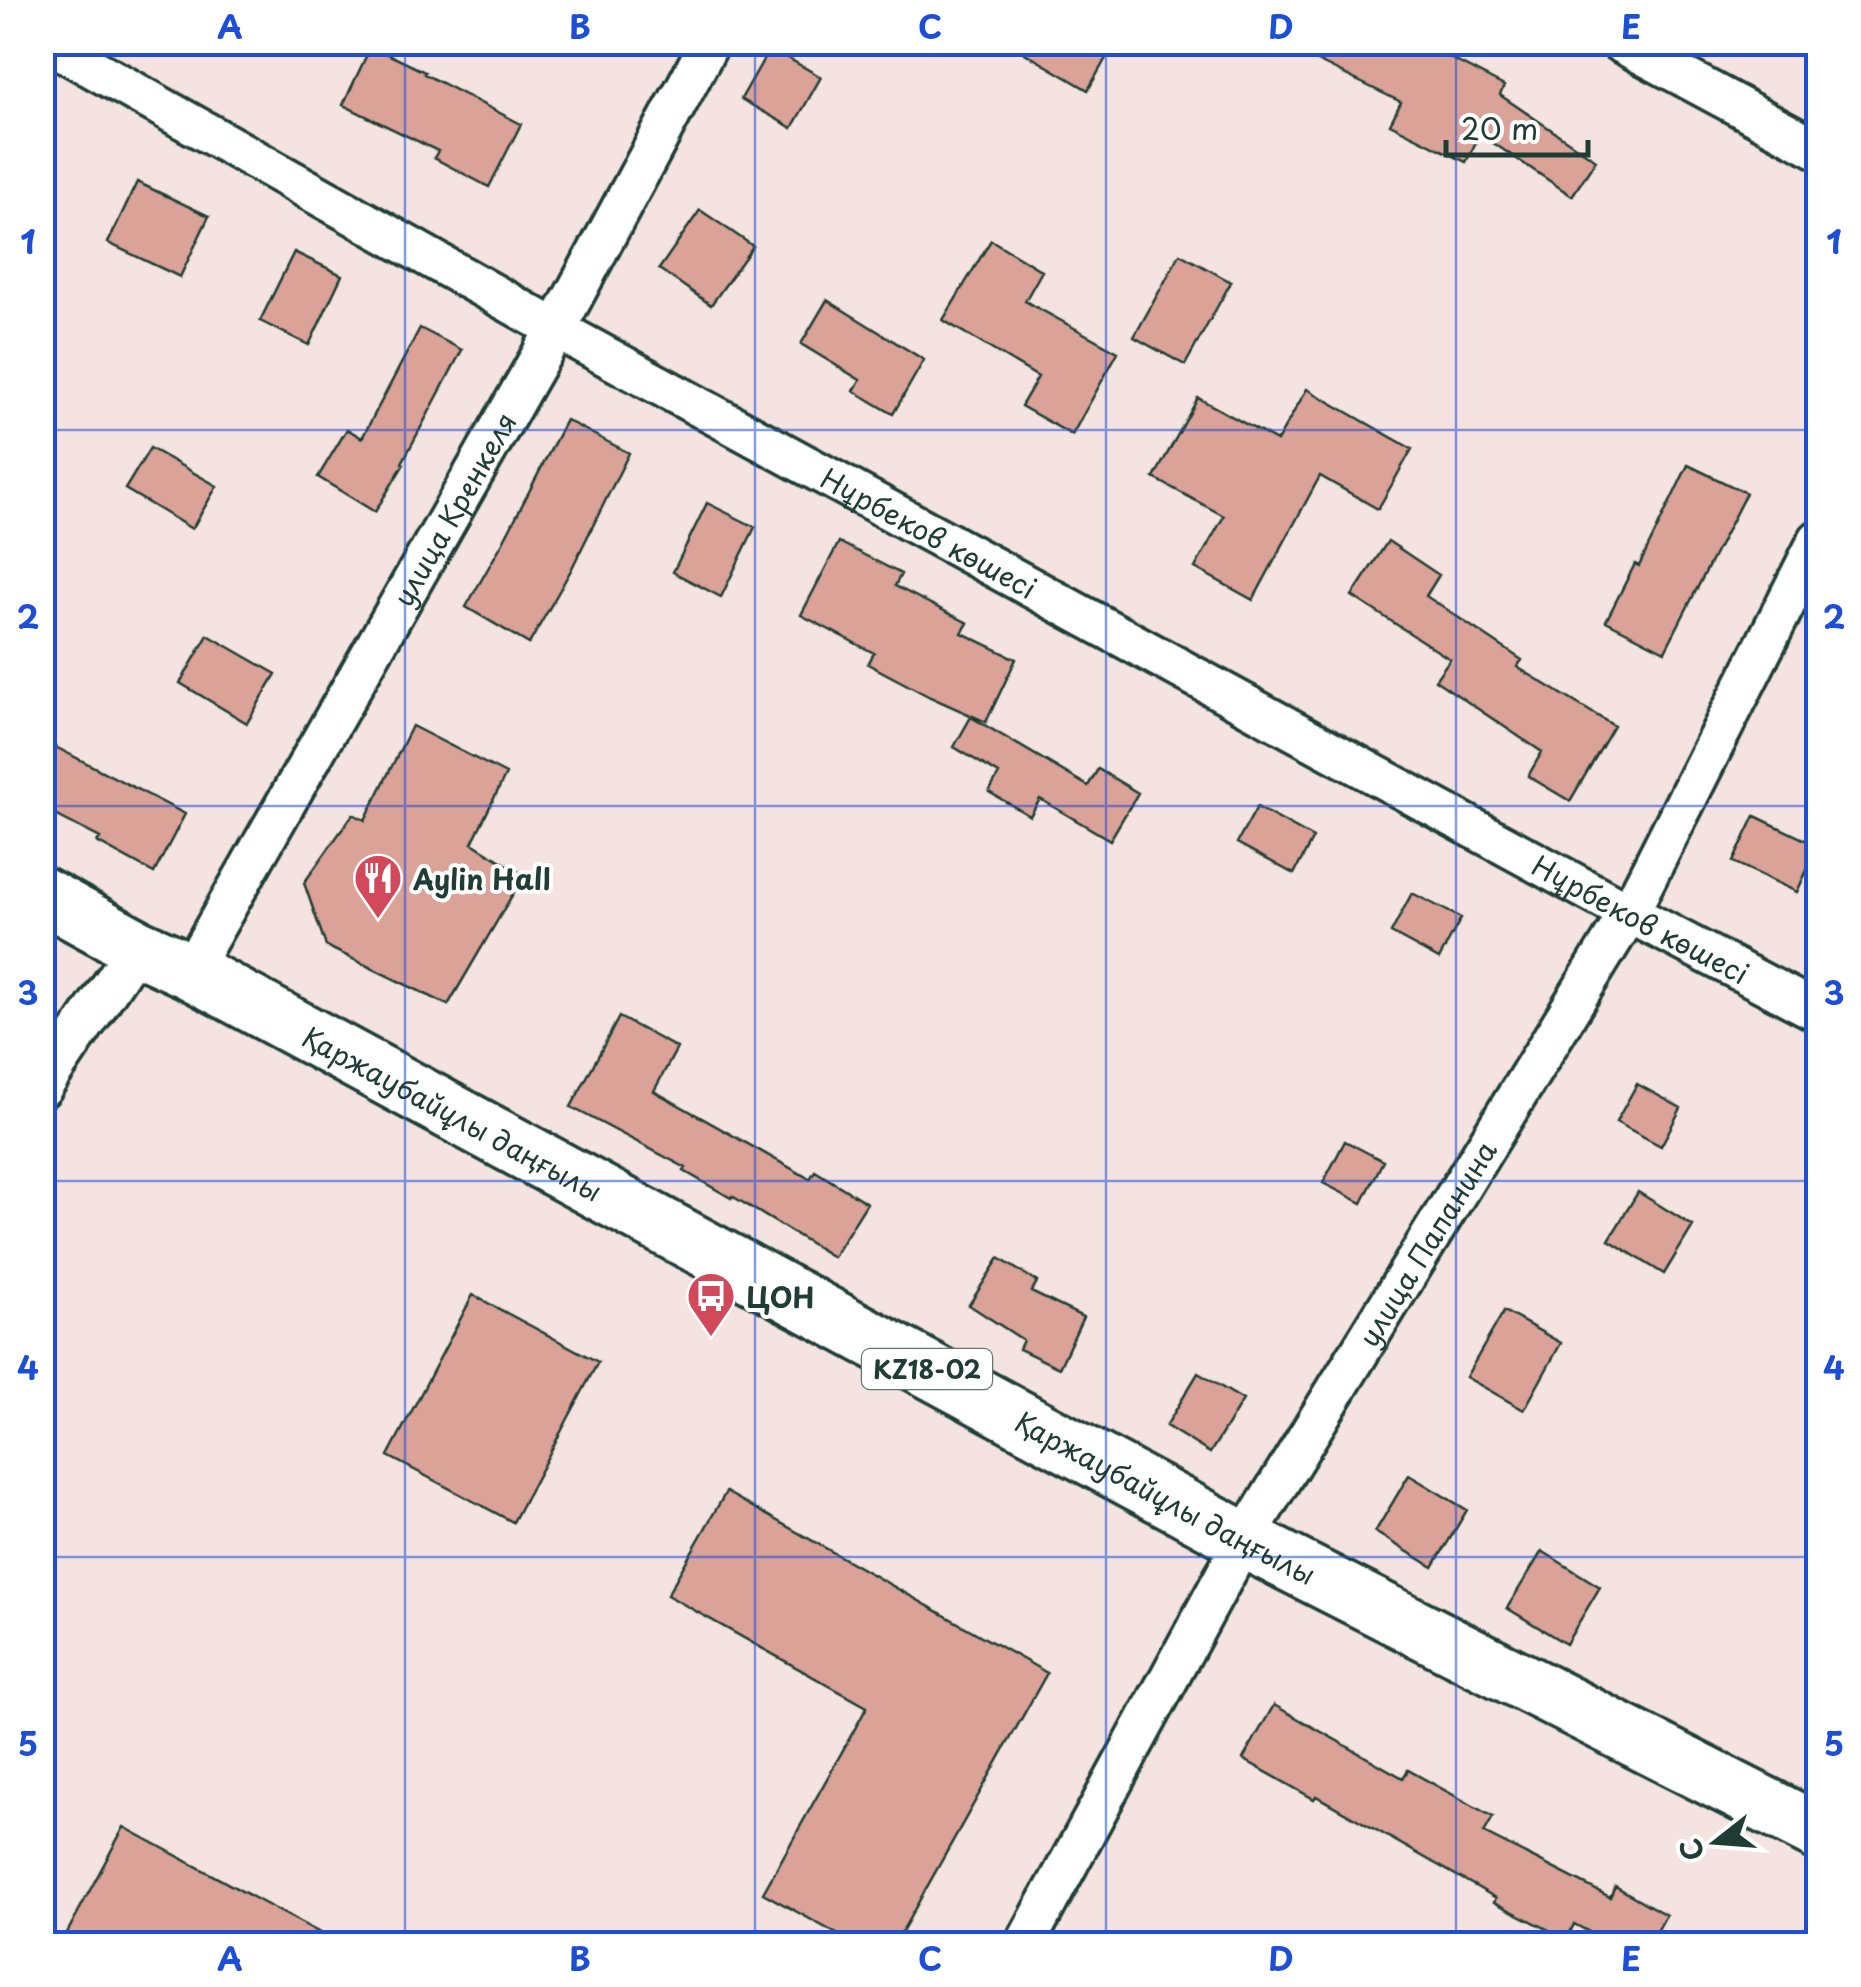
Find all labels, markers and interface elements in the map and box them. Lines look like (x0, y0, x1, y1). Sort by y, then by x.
text: A (217, 2, 243, 50)
text: B (569, 2, 591, 50)
text: C (918, 2, 942, 50)
text: D (1268, 2, 1294, 50)
text: E (1621, 2, 1641, 50)
scale bar (1446, 95, 1588, 157)
text: 20 m (1461, 105, 1538, 150)
text: 1 (20, 217, 36, 265)
text: 1 (1826, 217, 1842, 265)
street label: улица Кренкеля (381, 404, 526, 614)
street label: Нұрбеков көшесі (813, 456, 1045, 608)
text: 2 (17, 592, 39, 640)
text: 2 (1823, 592, 1845, 640)
street label: Нұрбеков көшесі (1525, 843, 1757, 994)
restaurant icon: Aylin Hall (352, 852, 404, 920)
place label: Aylin Hall (412, 857, 550, 900)
text: 3 (18, 968, 38, 1016)
text: 3 (1824, 968, 1844, 1016)
street label: Қаржаубайұлы даңғылы (295, 1014, 610, 1211)
street label: улица Папанина (1347, 1131, 1506, 1354)
bus stop icon: ЦОН (685, 1270, 737, 1338)
place label: ЦОН (746, 1275, 814, 1318)
text: 4 (17, 1343, 39, 1391)
text: 4 (1823, 1343, 1845, 1391)
road number: KZ18-02 (862, 1349, 992, 1389)
street label: Қаржаубайұлы даңғылы (1008, 1399, 1324, 1595)
text: 5 (18, 1719, 38, 1767)
text: 5 (1824, 1719, 1844, 1767)
north arrow (1666, 1792, 1766, 1892)
text: С (1667, 1833, 1714, 1866)
text: A (217, 1934, 243, 1982)
text: B (569, 1934, 591, 1982)
text: C (918, 1934, 942, 1982)
text: D (1268, 1934, 1294, 1982)
text: E (1621, 1934, 1641, 1982)

